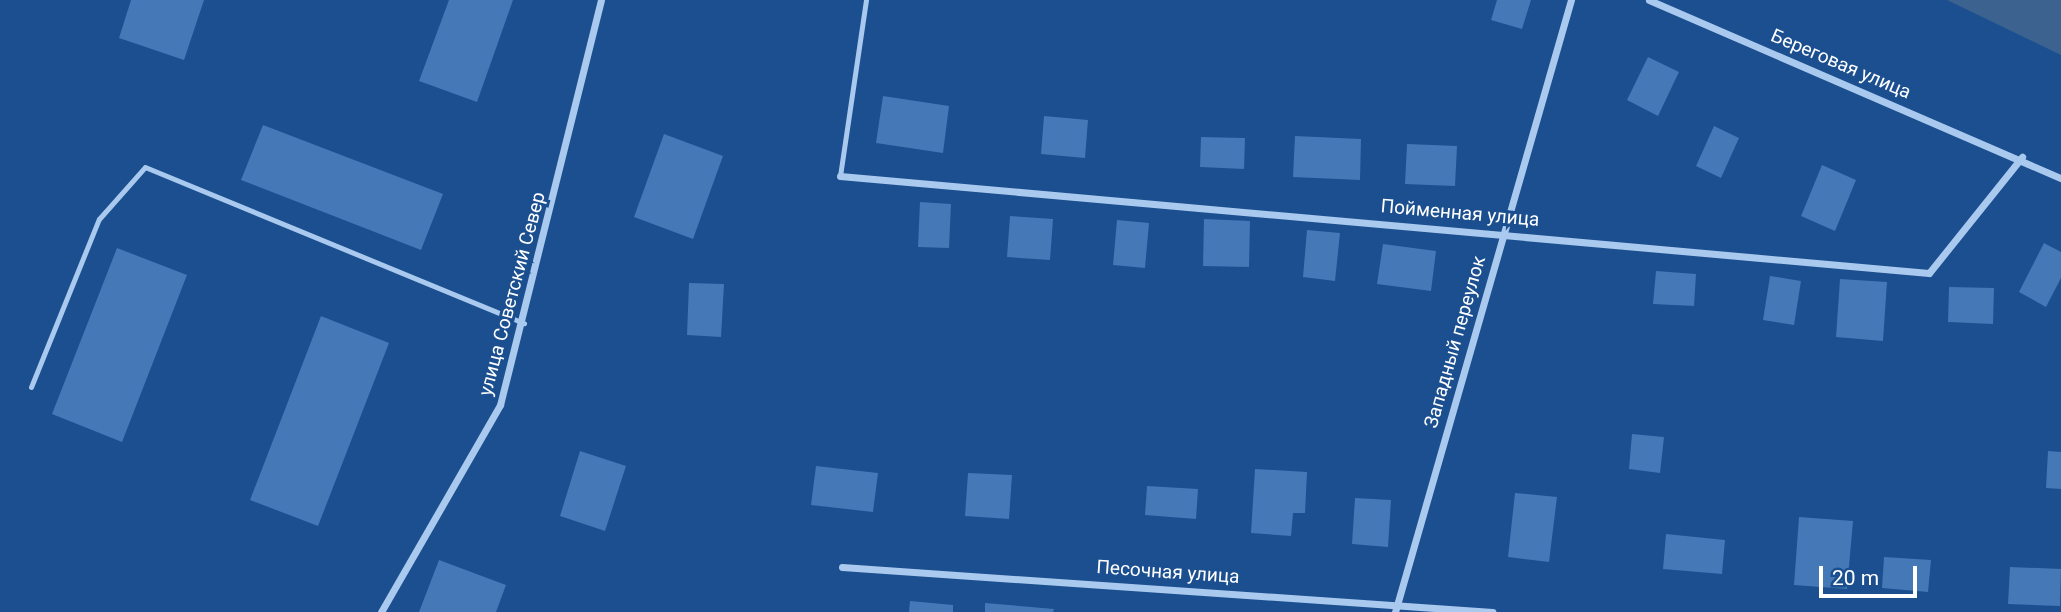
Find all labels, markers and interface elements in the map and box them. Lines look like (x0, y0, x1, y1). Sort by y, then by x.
street label: Береговая улица (1768, 24, 1914, 104)
street label: улица Советский Север (474, 190, 550, 398)
street label: Пойменная улица (1380, 195, 1540, 231)
street label: Западный переулок (1419, 253, 1491, 431)
scale bar (1823, 552, 1921, 596)
street label: Песочная улица (1096, 556, 1240, 588)
text: 20 m (1832, 566, 1879, 590)

